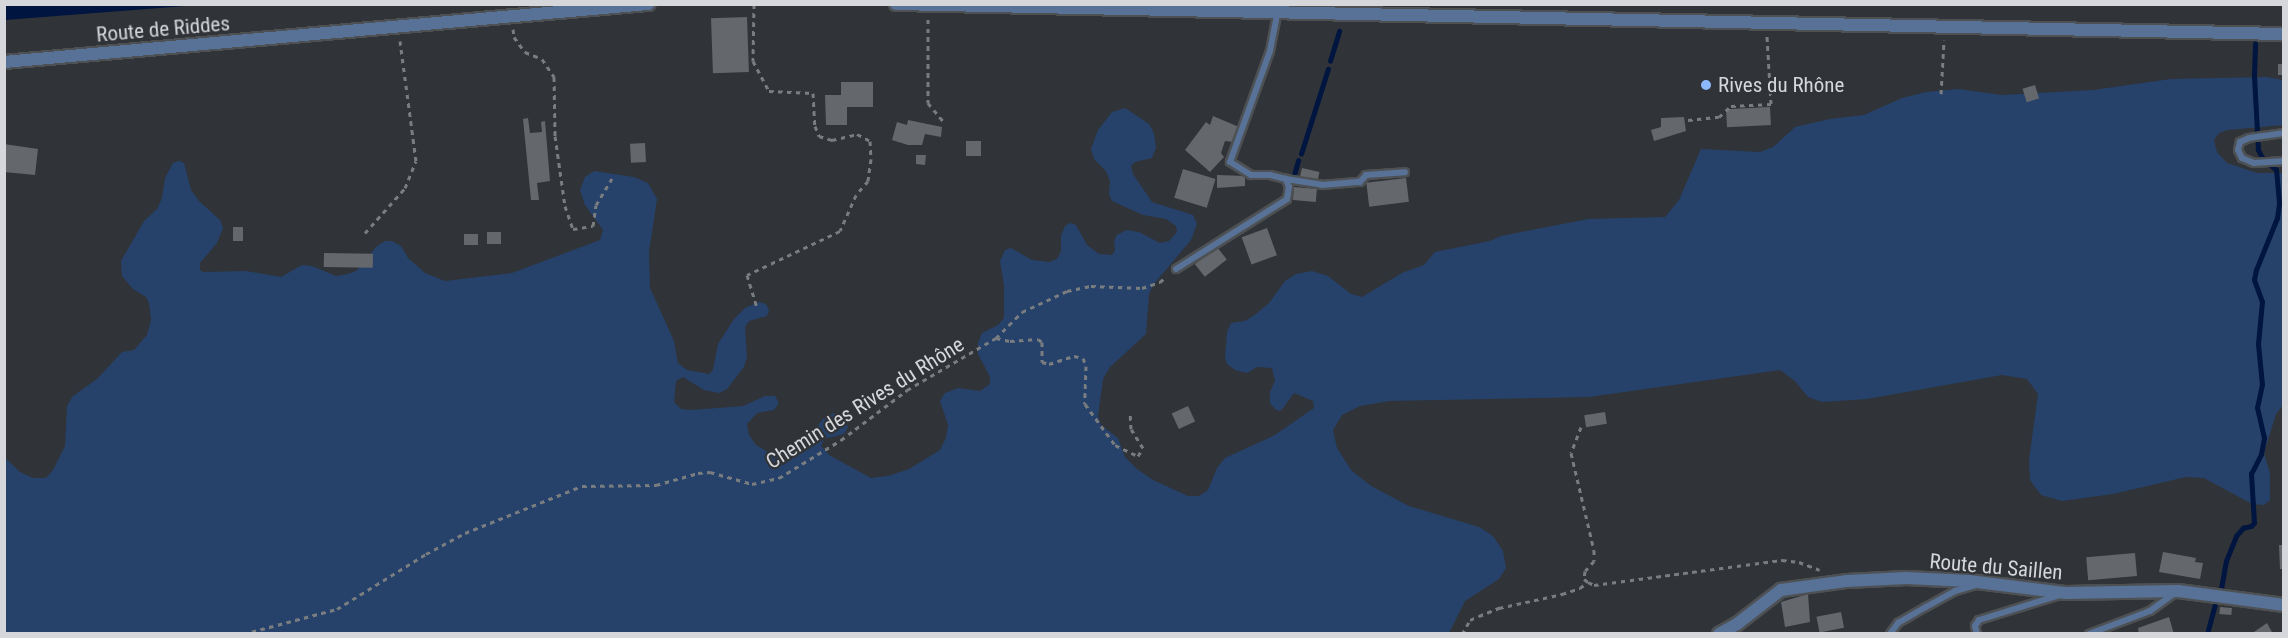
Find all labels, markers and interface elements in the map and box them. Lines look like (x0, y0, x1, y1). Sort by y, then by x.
street label: Route de Riddes (95, 11, 231, 47)
place label: Rives du Rhône (1718, 72, 1844, 98)
marker: Rives du Rhône (1699, 78, 1713, 92)
street label: Chemin des Rives du Rhône (761, 332, 969, 474)
street label: Route du Saillen (1928, 549, 2064, 585)

